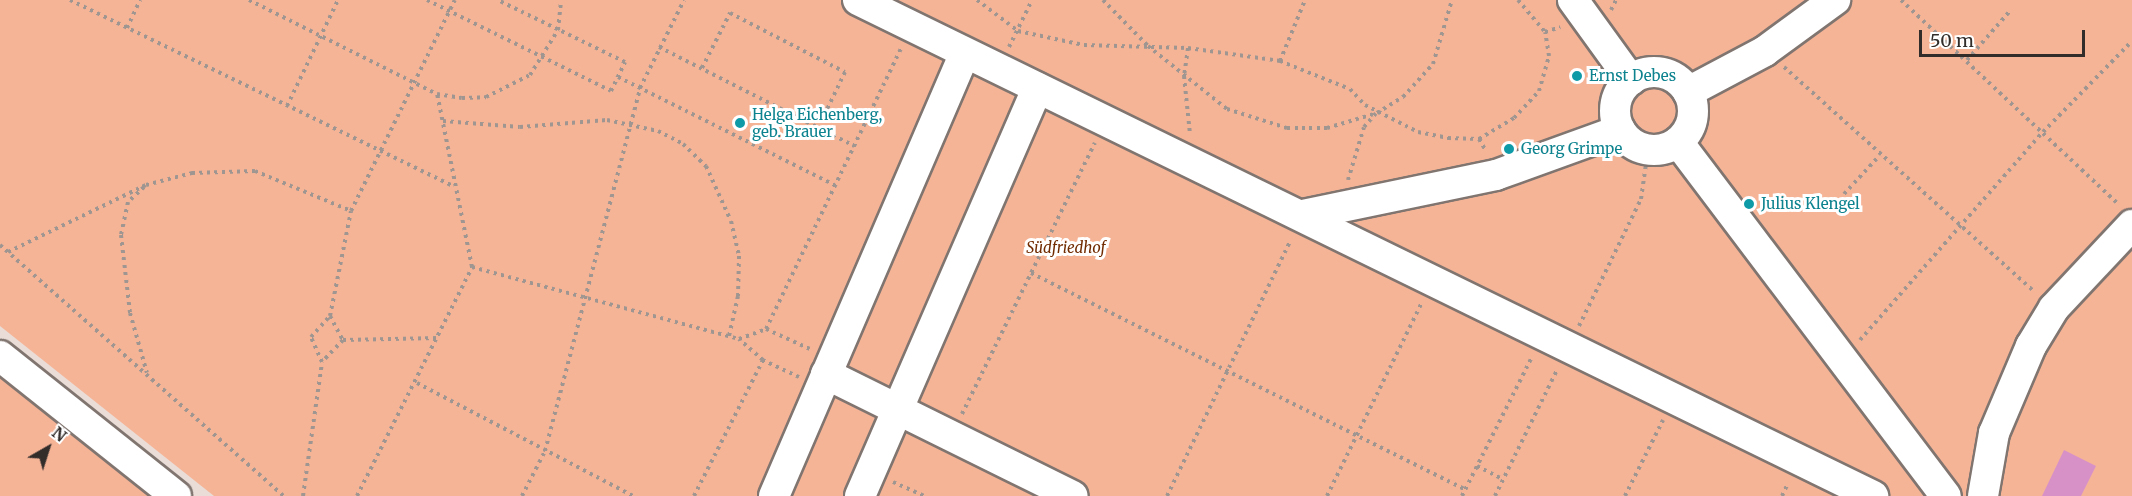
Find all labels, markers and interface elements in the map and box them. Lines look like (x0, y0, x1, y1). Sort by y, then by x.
scale bar (1922, 18, 2088, 56)
text: 50 m (1930, 29, 1974, 52)
place label: Ernst Debes (1589, 67, 1676, 85)
marker: Ernst Debes (1570, 69, 1584, 83)
place label: Helga Eichenberg, geb. Brauer (752, 105, 882, 140)
marker: Helga Eichenberg, geb. Brauer (733, 116, 747, 130)
place label: Georg Grimpe (1521, 140, 1622, 158)
marker: Georg Grimpe (1502, 142, 1516, 156)
place label: Julius Klengel (1761, 195, 1860, 213)
marker: Julius Klengel (1742, 197, 1756, 211)
park label: Südfriedhof (1026, 239, 1106, 257)
north arrow (18, 418, 78, 478)
text: N (48, 422, 71, 446)

